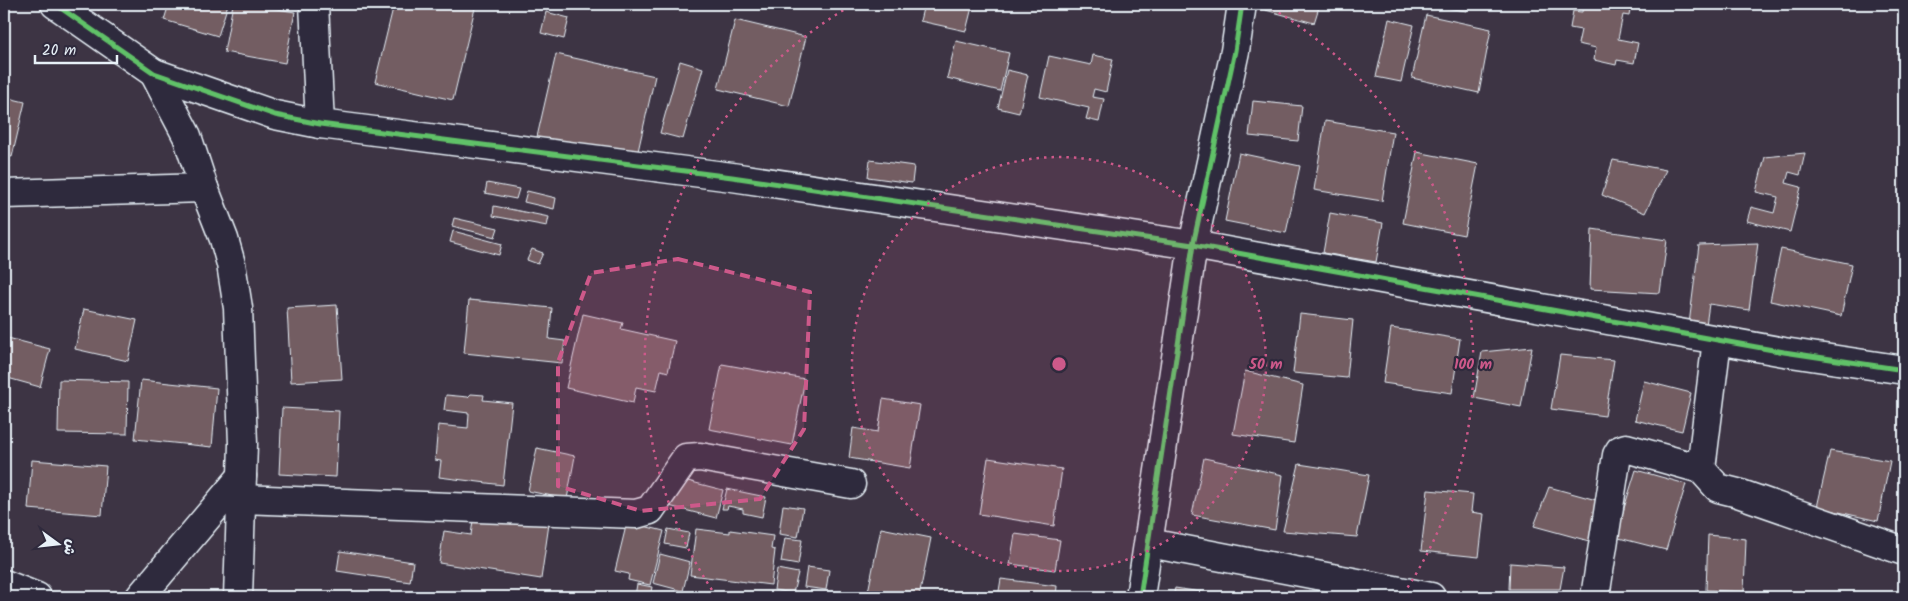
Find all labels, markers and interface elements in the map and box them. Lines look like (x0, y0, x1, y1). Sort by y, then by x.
scale bar (35, 32, 118, 64)
text: 20 m (42, 39, 76, 63)
text: 50 m (1248, 353, 1283, 377)
text: 100 m (1454, 353, 1492, 377)
centre of rings (1050, 355, 1068, 373)
north arrow (32, 518, 82, 568)
text: ش (57, 537, 82, 557)

